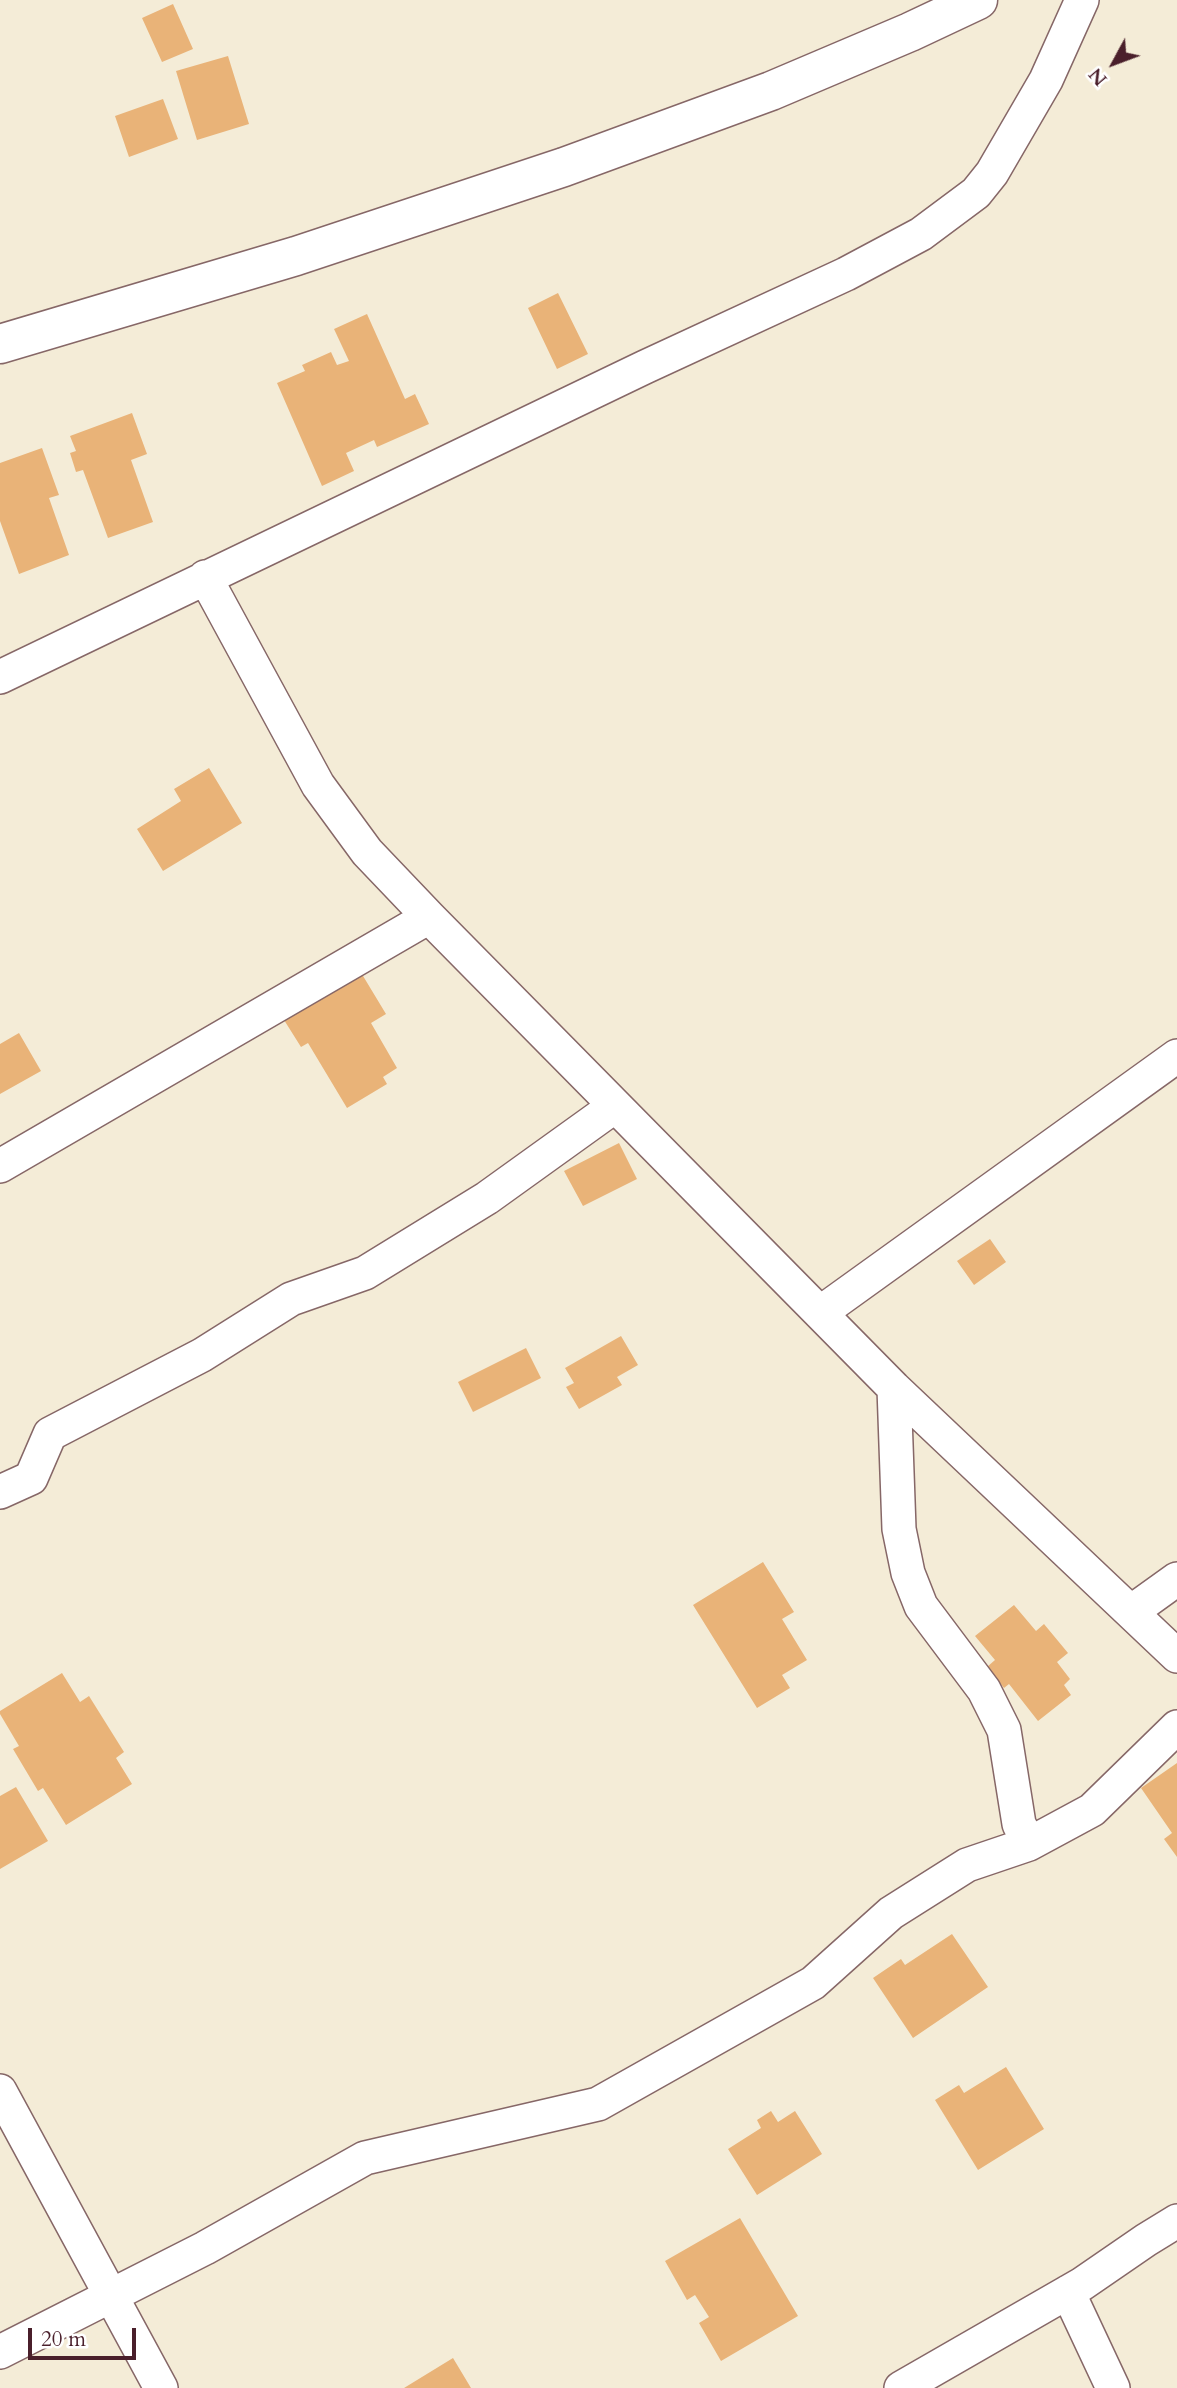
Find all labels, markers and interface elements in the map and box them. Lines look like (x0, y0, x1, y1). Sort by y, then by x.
north arrow (1079, 28, 1149, 98)
text: N (1083, 62, 1113, 92)
scale bar (32, 2314, 140, 2358)
text: 20 m (41, 2325, 86, 2354)

